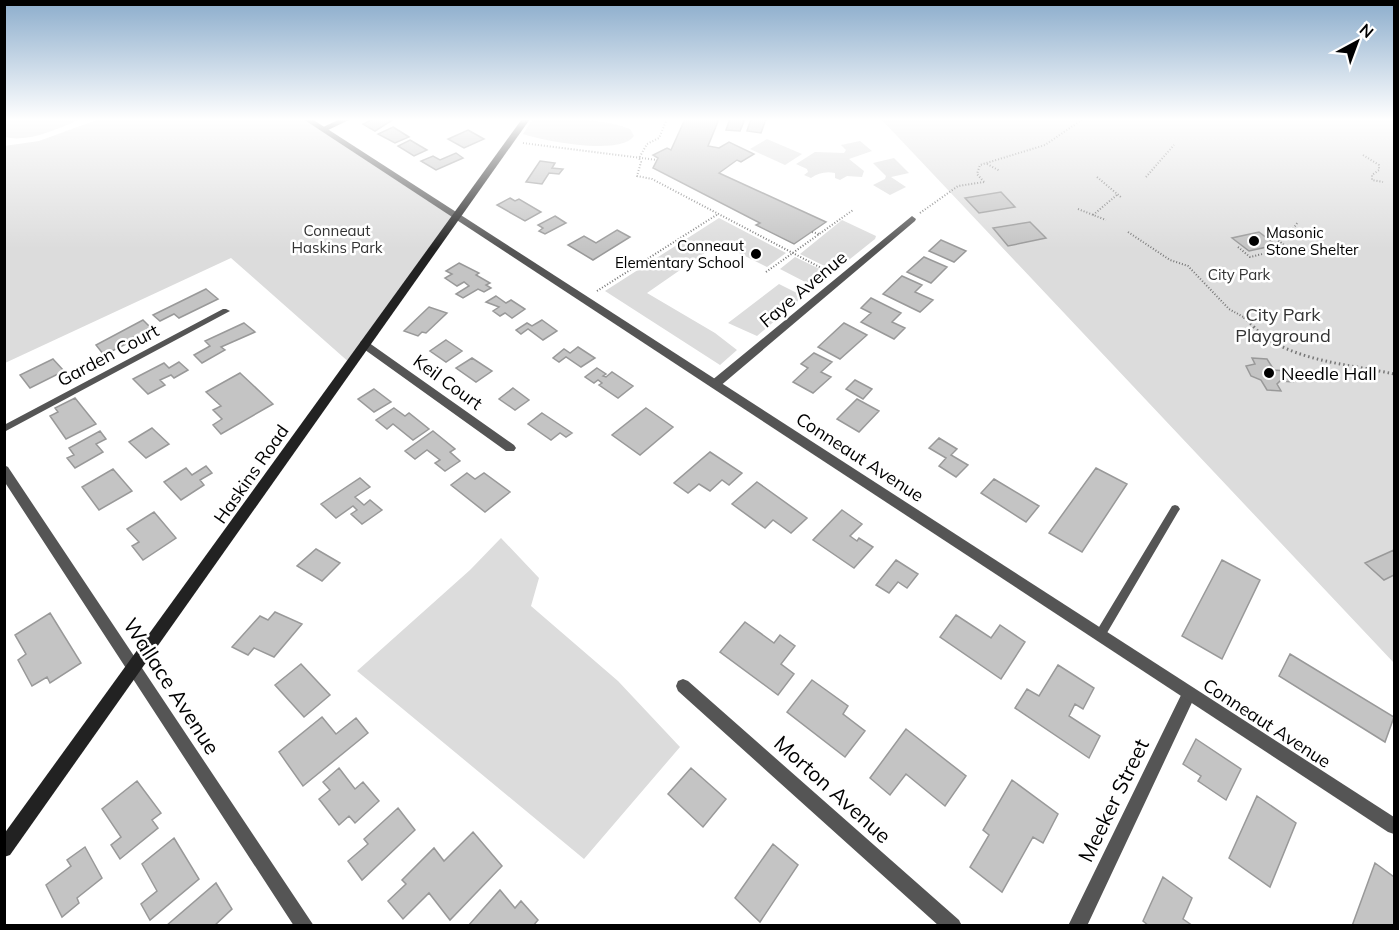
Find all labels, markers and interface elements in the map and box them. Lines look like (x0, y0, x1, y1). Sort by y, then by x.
north arrow (1327, 12, 1387, 72)
text: N (1356, 19, 1378, 42)
park label: Conneaut Haskins Park (292, 221, 383, 257)
place label: Masonic Stone Shelter (1266, 223, 1359, 259)
marker: Masonic Stone Shelter (1247, 234, 1261, 248)
place label: Conneaut Elementary School (615, 236, 744, 272)
street label: Faye Avenue (755, 246, 851, 332)
marker: Conneaut Elementary School (749, 247, 763, 261)
park label: City Park (1208, 265, 1271, 284)
park label: City Park Playground (1235, 303, 1331, 347)
street label: Garden Court (53, 319, 163, 391)
street label: Keil Court (409, 349, 487, 415)
place label: Needle Hall (1281, 362, 1377, 385)
marker: Needle Hall (1262, 366, 1276, 380)
street label: Conneaut Avenue (792, 407, 928, 507)
street label: Haskins Road (208, 420, 294, 528)
street label: Wallace Avenue (118, 613, 226, 759)
street label: Conneaut Avenue (1199, 673, 1335, 773)
street label: Morton Avenue (769, 730, 897, 848)
street label: Meeker Street (1072, 734, 1154, 866)

